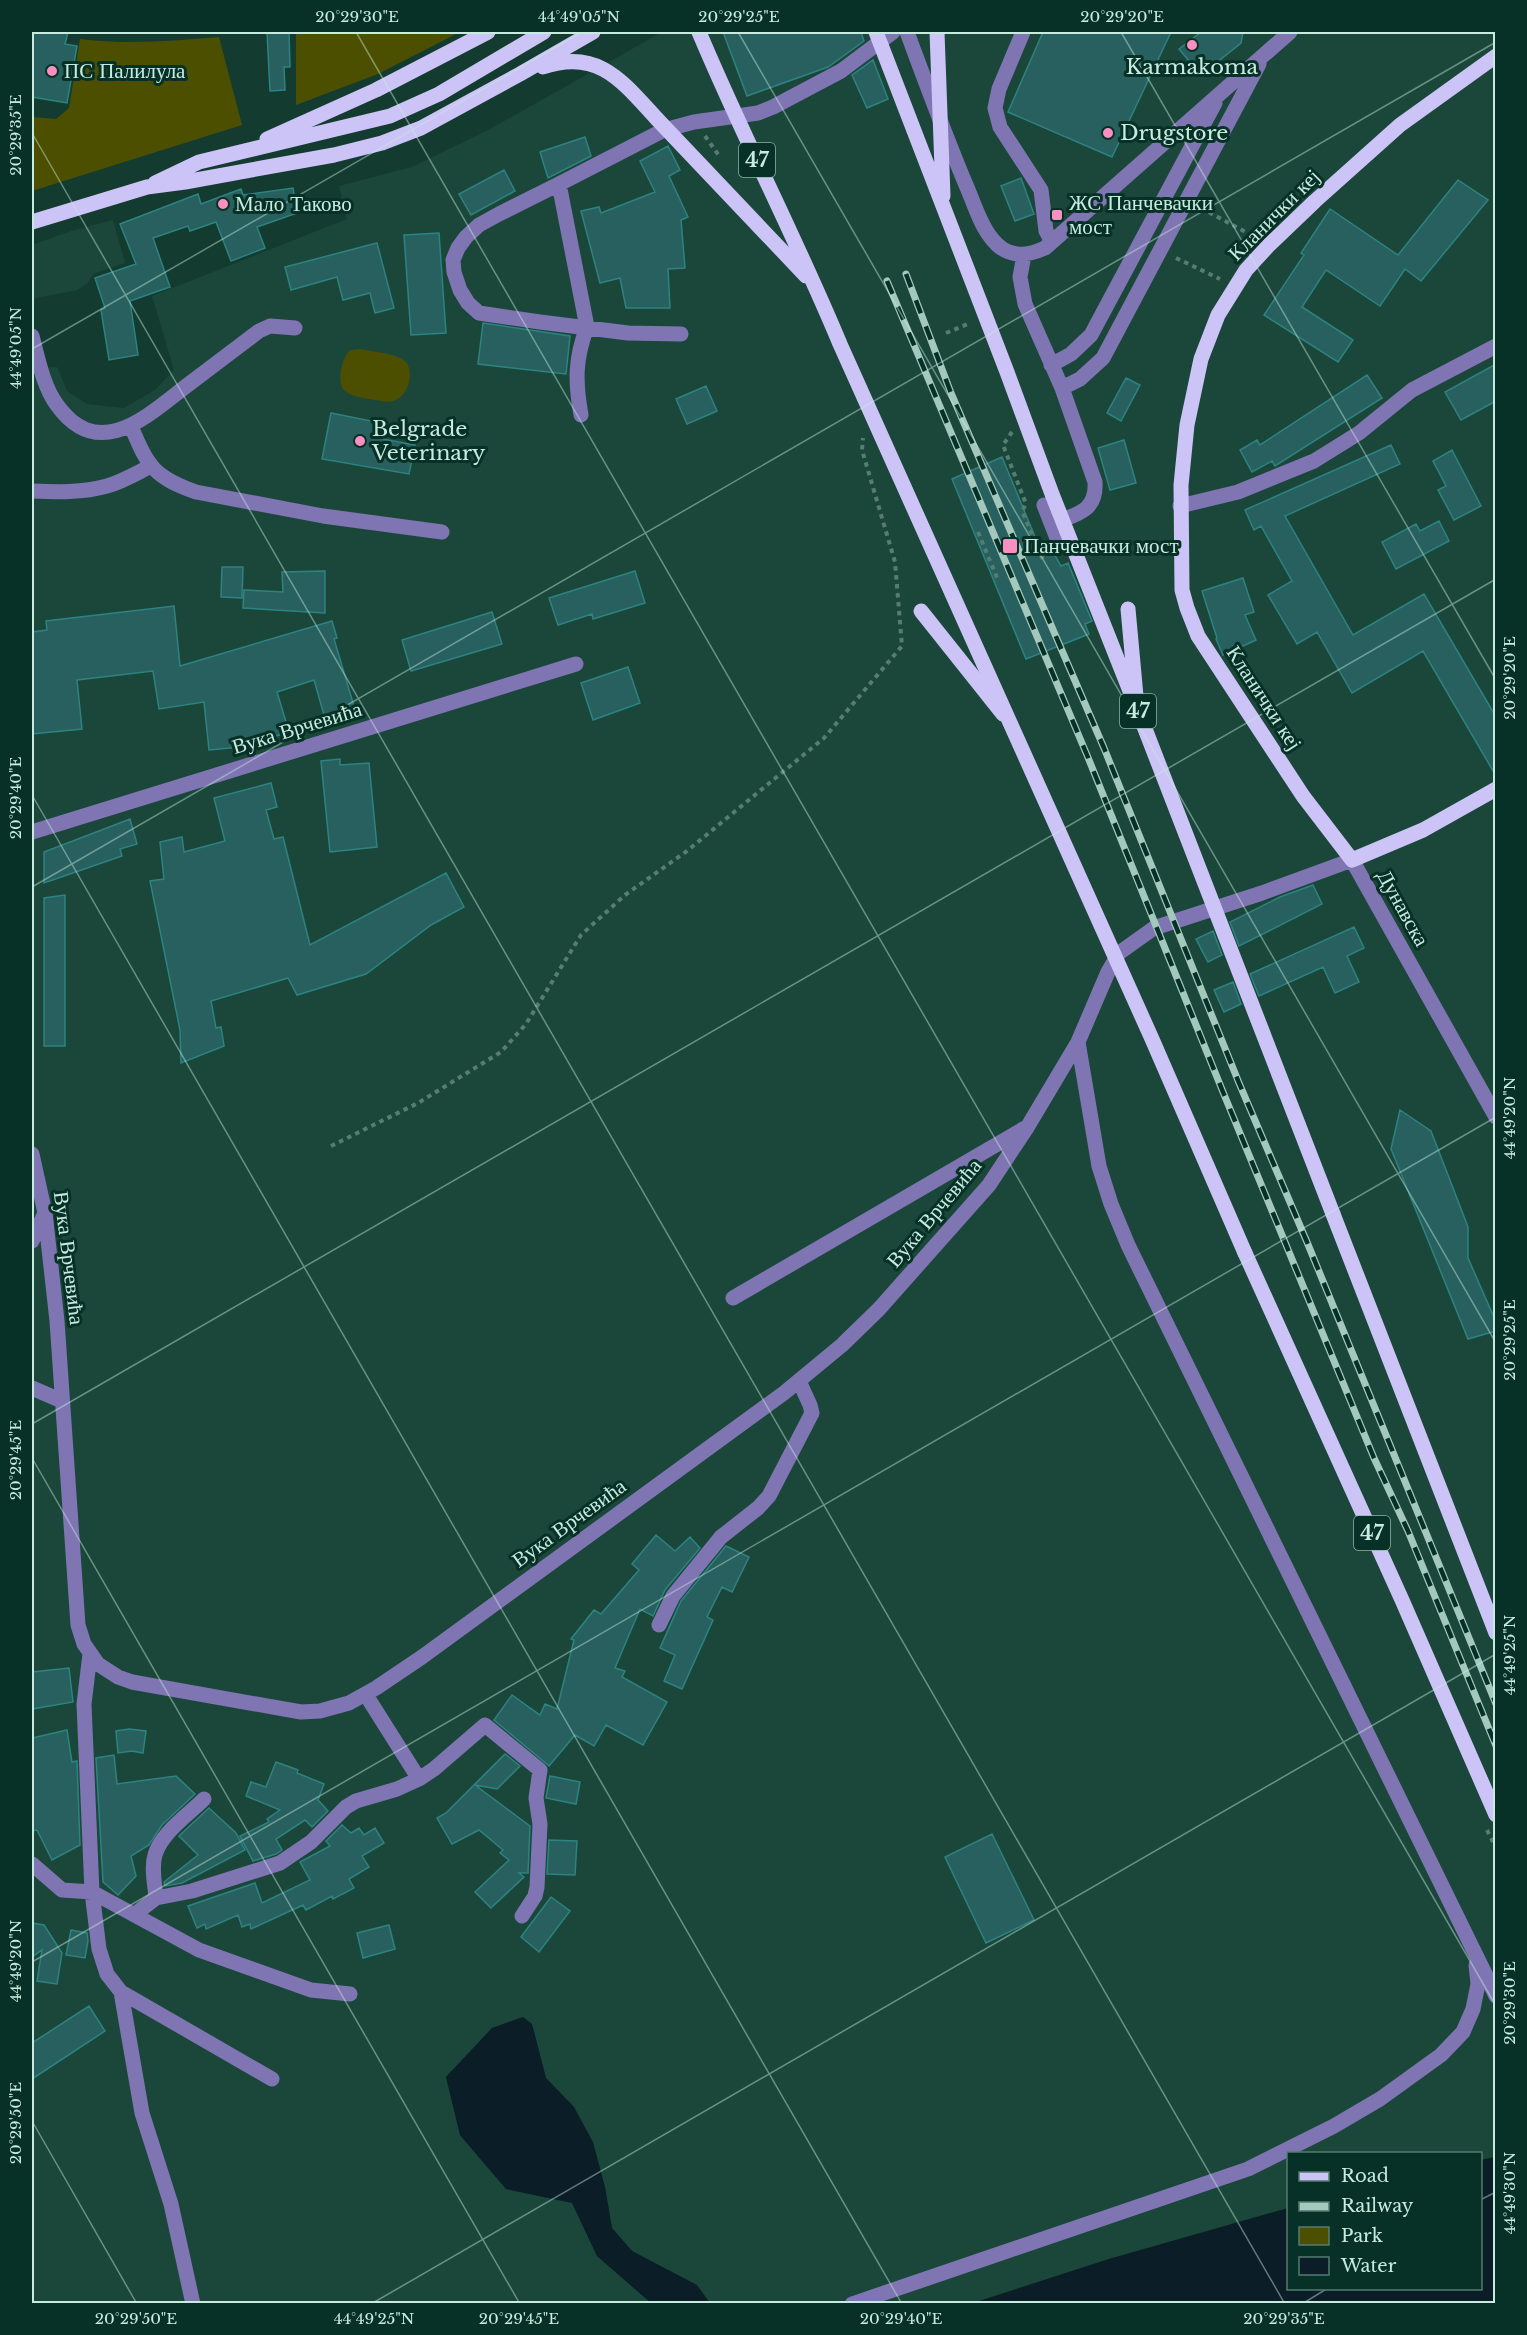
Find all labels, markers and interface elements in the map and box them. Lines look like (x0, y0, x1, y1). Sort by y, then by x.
text: 20°29'30"E (315, 7, 399, 26)
text: 44°49'05"N (538, 7, 620, 26)
text: 20°29'25"E (698, 7, 780, 26)
text: 20°29'20"E (1080, 7, 1164, 26)
marker: Karmakoma (1185, 38, 1199, 52)
place label: Karmakoma (1126, 54, 1258, 80)
place label: ПС Палилула (64, 58, 186, 84)
marker: ПС Палилула (45, 64, 59, 78)
text: 20°29'35"E (6, 94, 25, 176)
place label: Drugstore (1120, 120, 1228, 146)
marker: Drugstore (1101, 126, 1115, 140)
road number: 47 (739, 143, 775, 177)
street label: Кланички кеј (1223, 164, 1325, 266)
place label: ЖС Панчевачки мост (1069, 190, 1213, 240)
place label: Мало Таково (235, 191, 352, 217)
marker: Мало Таково (216, 197, 230, 211)
marker: ЖС Панчевачки мост (1050, 208, 1064, 222)
text: 44°49'05"N (6, 307, 25, 389)
place label: Belgrade Veterinary (371, 416, 486, 466)
marker: Belgrade Veterinary (353, 434, 367, 448)
place label: Панчевачки мост (1024, 533, 1179, 559)
marker: Панчевачки мост (1001, 537, 1019, 555)
text: 20°29'20"E (1500, 636, 1519, 720)
street label: Кланички кеј (1221, 641, 1307, 755)
road number: 47 (1120, 694, 1156, 728)
street label: Вука Врчевића (229, 696, 366, 760)
text: 20°29'40"E (6, 757, 25, 839)
street label: Дунавска (1371, 865, 1435, 952)
text: 44°49'20"N (1500, 1077, 1519, 1159)
street label: Вука Врчевића (881, 1153, 988, 1273)
street label: Вука Врчевића (48, 1190, 90, 1327)
text: 20°29'25"E (1500, 1299, 1519, 1381)
text: 20°29'45"E (6, 1420, 25, 1500)
street label: Вука Врчевића (507, 1473, 632, 1573)
road number: 47 (1354, 1516, 1390, 1550)
text: 44°49'25"N (1500, 1615, 1519, 1695)
text: 44°49'20"N (6, 1920, 25, 2002)
text: 20°29'30"E (1500, 1961, 1519, 2045)
text: 20°29'50"E (6, 2082, 25, 2164)
legend (1287, 2152, 1482, 2290)
text: 44°49'30"N (1500, 2152, 1519, 2234)
text: Road (1341, 2165, 1389, 2187)
text: Railway (1341, 2195, 1414, 2217)
text: Park (1341, 2225, 1383, 2247)
text: Water (1340, 2255, 1397, 2277)
text: 20°29'50"E (95, 2309, 177, 2328)
text: 44°49'25"N (334, 2309, 414, 2328)
text: 20°29'45"E (479, 2309, 559, 2328)
text: 20°29'40"E (860, 2309, 942, 2328)
text: 20°29'35"E (1243, 2309, 1325, 2328)

